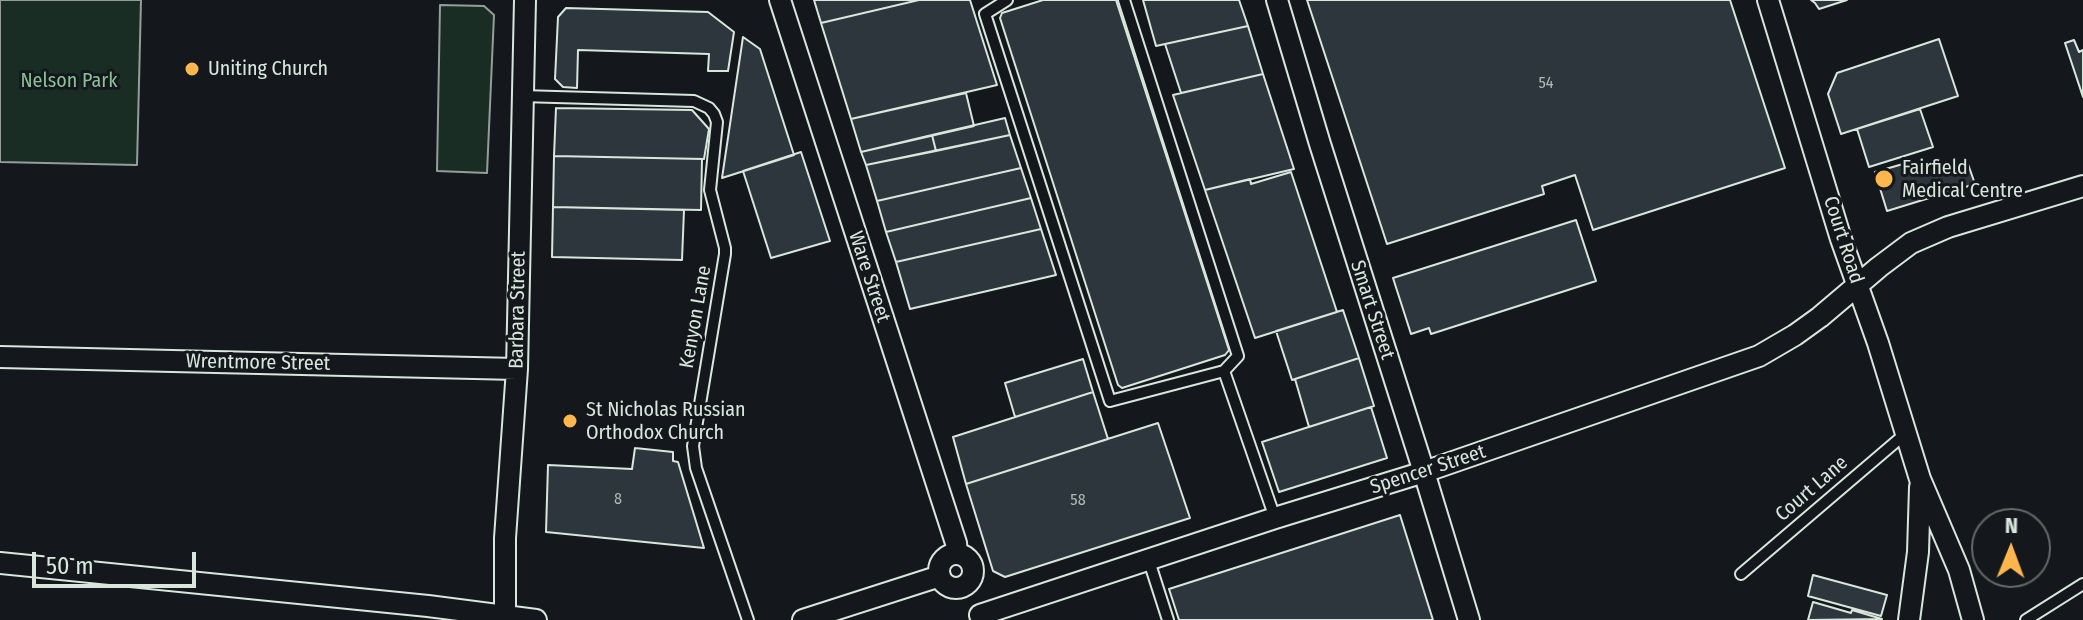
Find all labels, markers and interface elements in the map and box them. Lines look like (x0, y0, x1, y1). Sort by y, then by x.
place label: Uniting Church (208, 57, 328, 81)
marker: Uniting Church (183, 60, 201, 78)
park label: Nelson Park (20, 69, 118, 93)
house number: 54 (1538, 74, 1554, 94)
place label: Fairfield Medical Centre (1902, 156, 2023, 203)
marker: Fairfield Medical Centre (1873, 168, 1895, 190)
street label: Court Road (1818, 193, 1868, 287)
street label: Ware Street (843, 228, 895, 326)
street label: Barbara Street (505, 251, 531, 369)
street label: Smart Street (1345, 258, 1399, 362)
street label: Kenyon Lane (675, 264, 717, 370)
street label: Wrentmore Street (186, 350, 330, 376)
place label: St Nicholas Russian Orthodox Church (586, 398, 746, 445)
marker: St Nicholas Russian Orthodox Church (561, 412, 579, 430)
street label: Spencer Street (1367, 440, 1489, 500)
street label: Court Lane (1771, 451, 1853, 527)
house number: 8 (614, 490, 622, 510)
house number: 58 (1070, 491, 1086, 511)
north arrow (1971, 508, 2051, 588)
text: N (2005, 512, 2018, 539)
scale bar (36, 536, 200, 586)
text: 50 m (46, 552, 94, 580)

